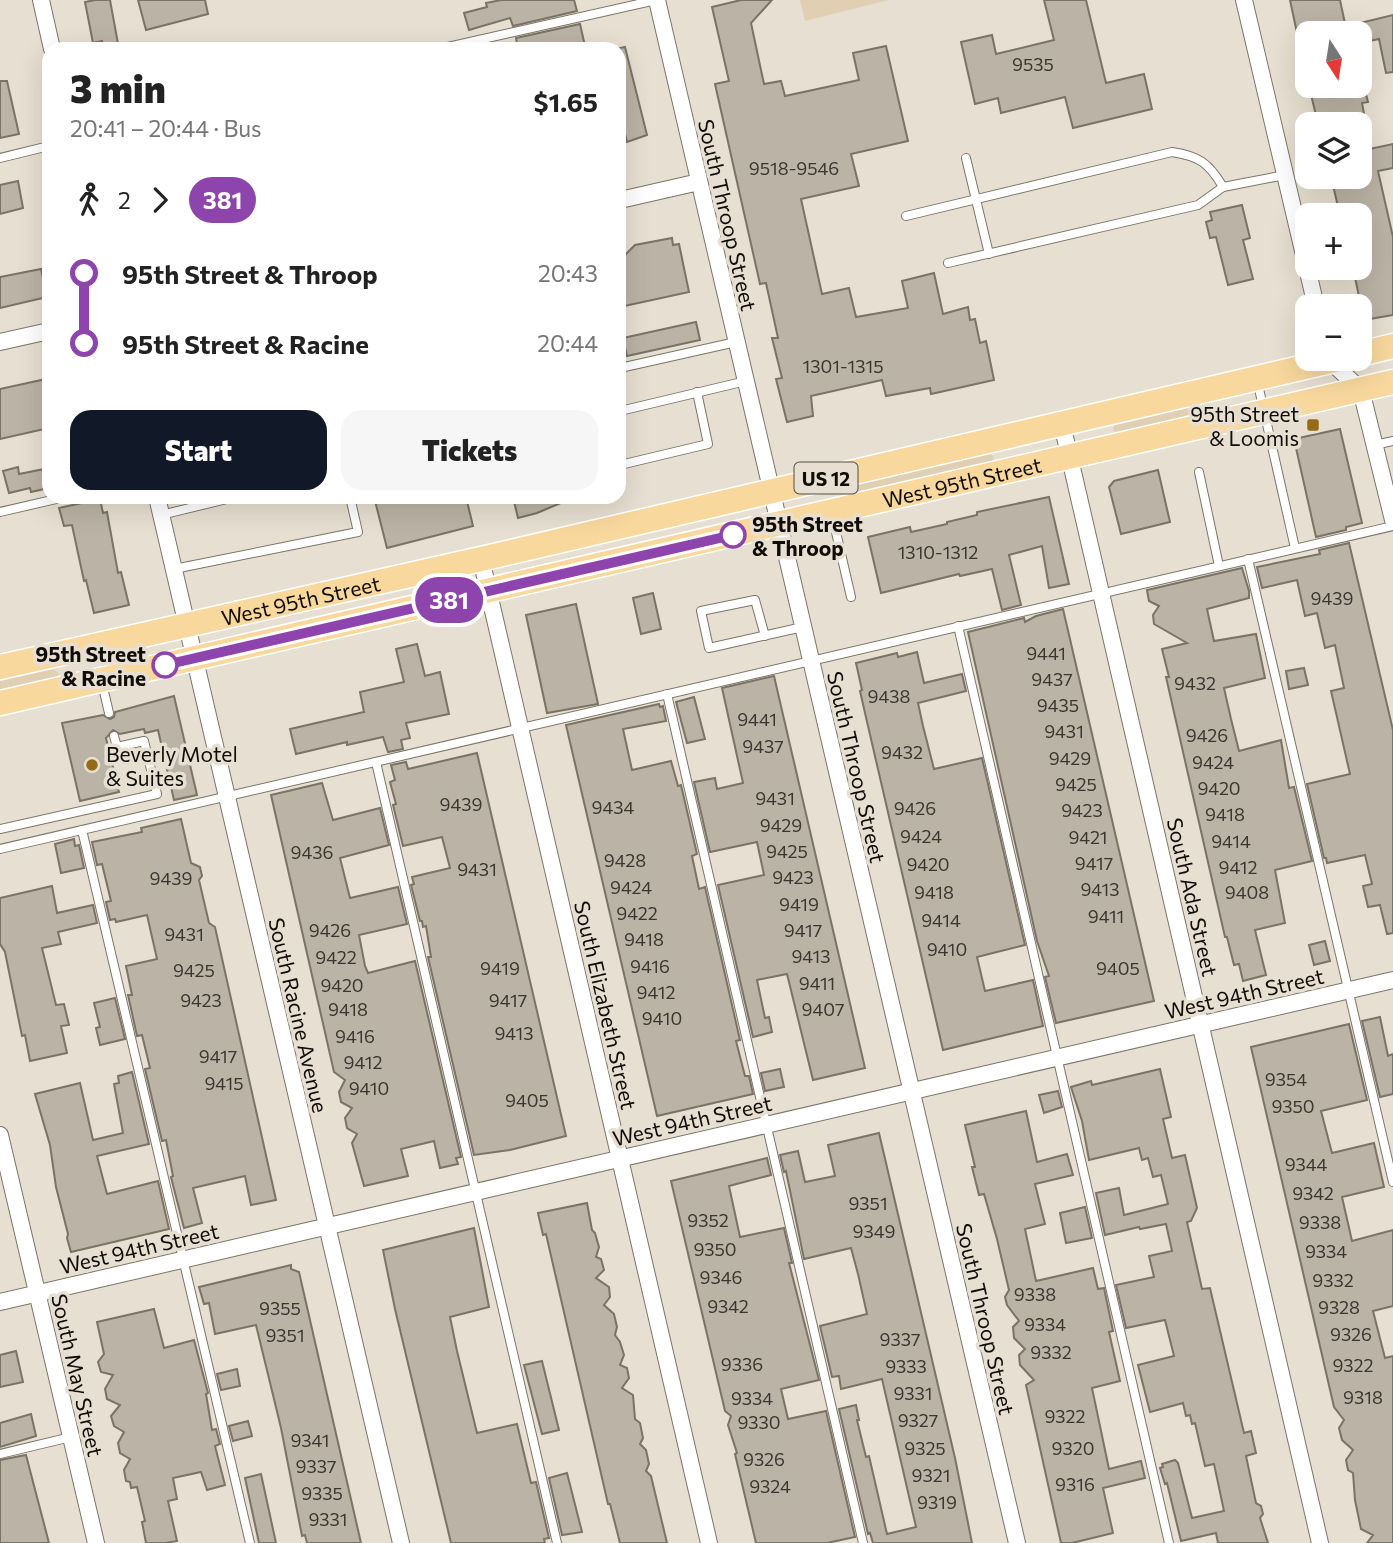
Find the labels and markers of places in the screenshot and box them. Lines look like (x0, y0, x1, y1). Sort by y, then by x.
place label: 95th Street & Loomis (1190, 401, 1299, 450)
marker: 95th Street & Loomis (1305, 417, 1321, 433)
place label: 95th Street & Throop (752, 511, 863, 560)
marker: 95th Street & Throop (720, 522, 746, 548)
place label: 95th Street & Racine (35, 641, 146, 690)
marker: 95th Street & Racine (152, 652, 178, 678)
place label: Beverly Motel & Suites (106, 741, 238, 790)
marker: Beverly Motel & Suites (84, 757, 100, 773)

